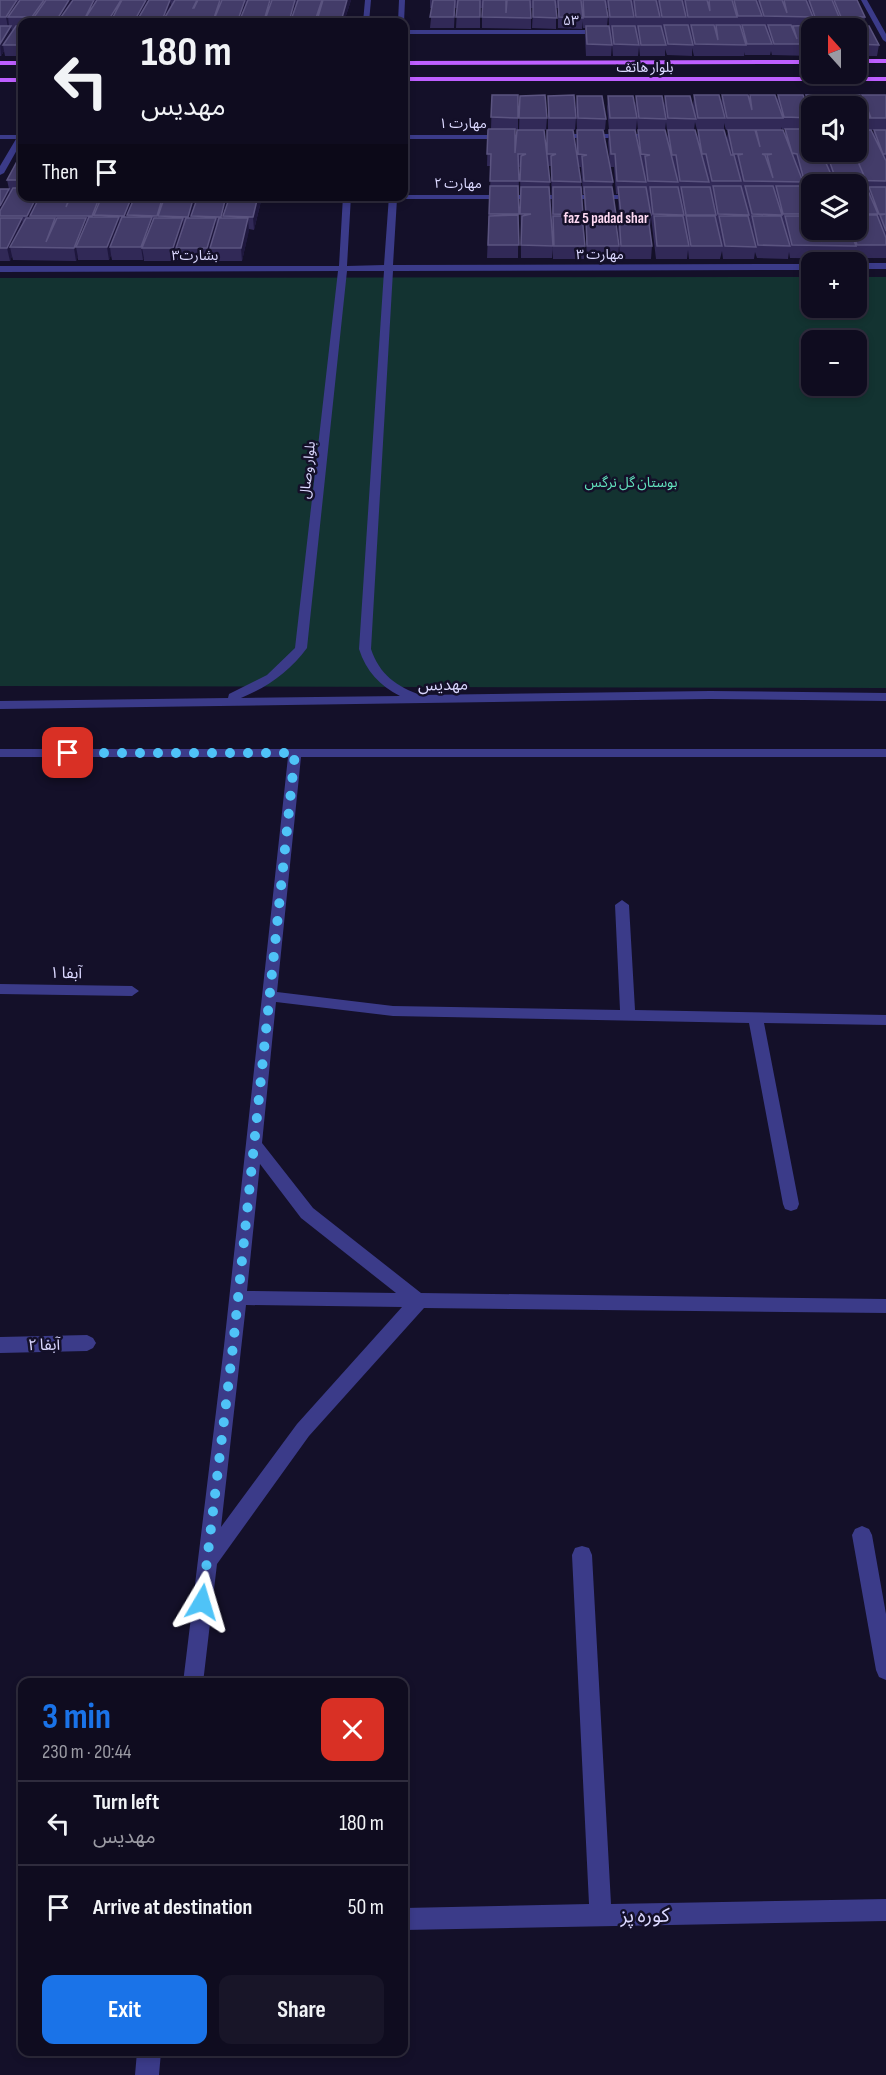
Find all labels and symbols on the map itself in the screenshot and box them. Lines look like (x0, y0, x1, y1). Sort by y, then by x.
street label: ۵۳ (563, 12, 579, 29)
north arrow (801, 18, 867, 84)
street label: بلوار هاتف (617, 59, 674, 76)
street label: مهارت ۱ (439, 115, 487, 132)
street label: مهارت ۲ (434, 175, 482, 192)
district label: faz 5 padad shar (563, 209, 649, 228)
street label: مهارت ۳ (576, 246, 624, 263)
street label: بشارت۳ (172, 247, 219, 264)
street label: بلوار وصال (296, 440, 319, 500)
park label: بوستان گل نرگس (585, 474, 678, 491)
street label: مهدیس (418, 676, 468, 695)
pin (42, 727, 93, 778)
street label: آبفا ۱ (50, 964, 84, 983)
street label: آبفا ۲ (28, 1336, 62, 1355)
position arrow (170, 1570, 234, 1634)
street label: کوره پز (619, 1904, 671, 1929)

